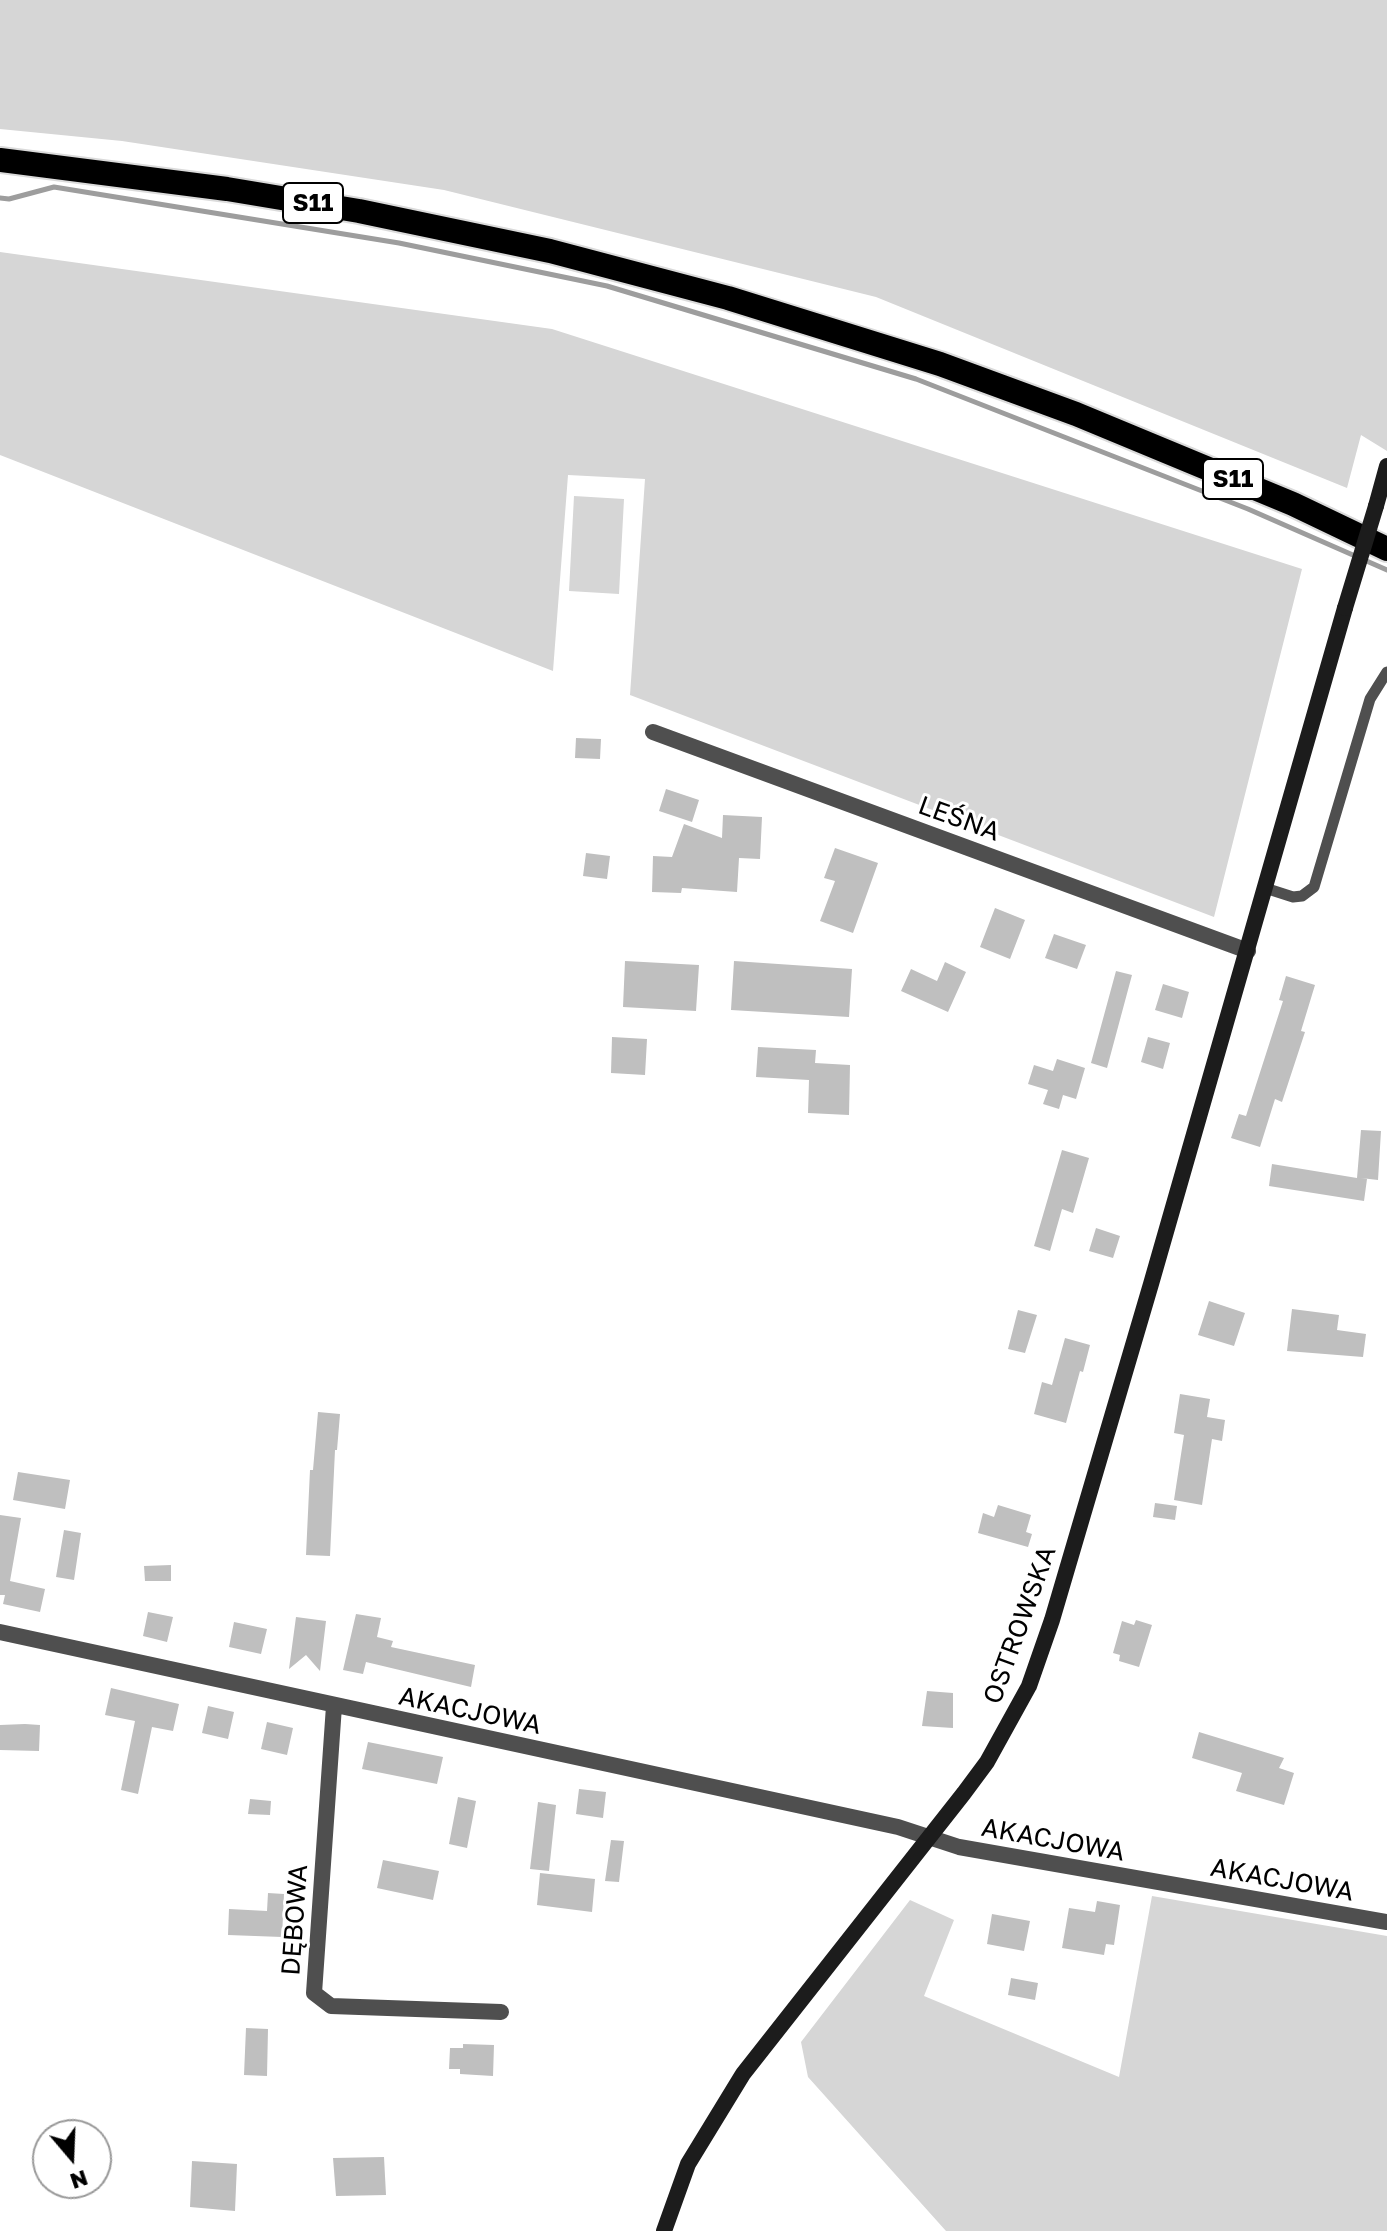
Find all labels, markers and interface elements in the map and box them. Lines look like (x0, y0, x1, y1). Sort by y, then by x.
road number: S11 (283, 183, 343, 223)
road number: S11 (1203, 459, 1263, 499)
street label: LEŚNA (914, 790, 1004, 848)
street label: OSTROWSKA (977, 1542, 1063, 1708)
street label: AKACJOWA (396, 1681, 544, 1741)
street label: AKACJOWA (979, 1812, 1127, 1868)
street label: AKACJOWA (1208, 1852, 1356, 1908)
street label: DĘBOWA (276, 1863, 314, 1977)
north arrow (32, 2119, 112, 2199)
text: N (67, 2165, 92, 2196)

